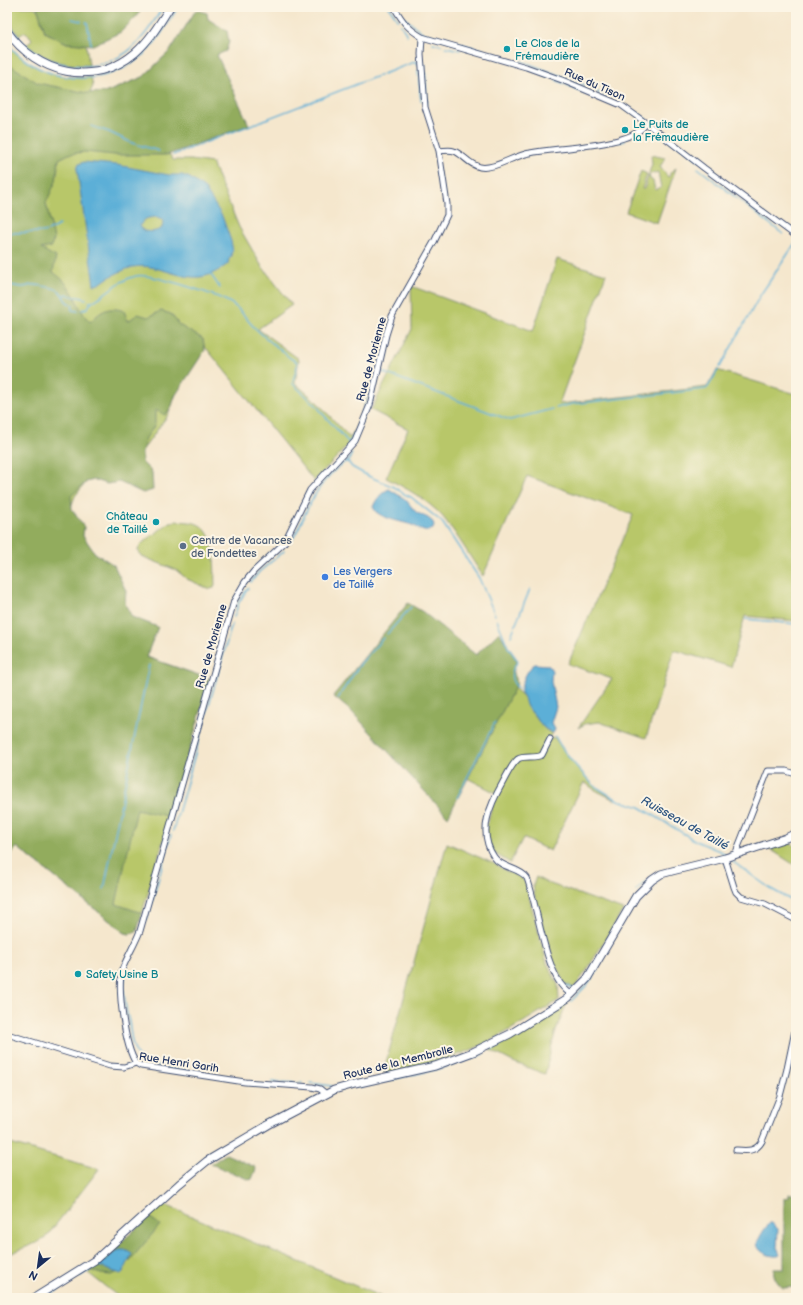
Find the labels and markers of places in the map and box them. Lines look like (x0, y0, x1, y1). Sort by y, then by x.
place label: Le Clos de la Frémaudière (515, 37, 580, 63)
marker: Le Clos de la Frémaudière (502, 44, 512, 54)
place label: Le Puits de la Frémaudière (633, 118, 709, 144)
marker: Le Puits de la Frémaudière (620, 125, 630, 135)
place label: Château de Taillé (106, 510, 148, 536)
marker: Château de Taillé (151, 517, 161, 527)
place label: Centre de Vacances de Fondettes (191, 534, 292, 560)
marker: Centre de Vacances de Fondettes (178, 541, 188, 551)
place label: Les Vergers de Taillé (333, 565, 393, 591)
marker: Les Vergers de Taillé (320, 572, 330, 582)
place label: Safety Usine B (86, 968, 159, 981)
marker: Safety Usine B (73, 969, 83, 979)

